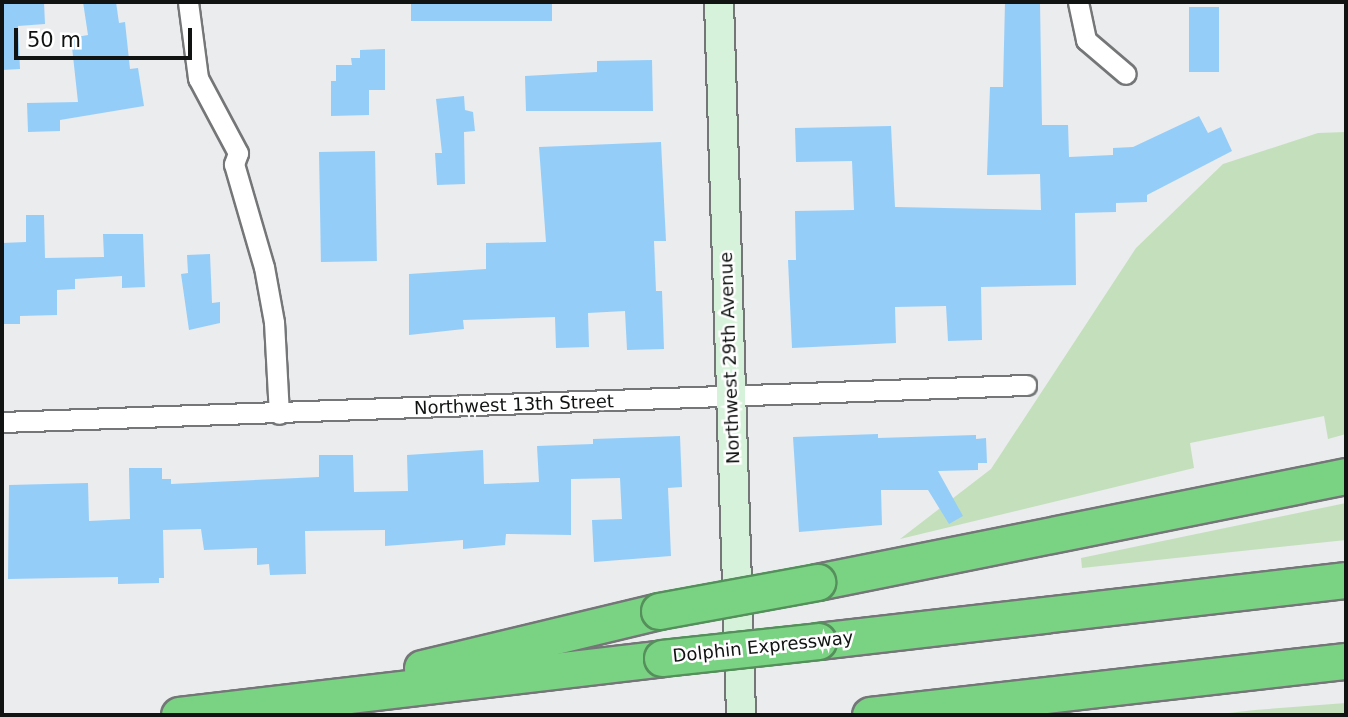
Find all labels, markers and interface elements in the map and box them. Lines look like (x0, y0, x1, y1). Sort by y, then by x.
scale bar (18, 14, 196, 58)
text: 50 m (27, 28, 81, 52)
street label: Northwest 29th Avenue (716, 252, 744, 464)
street label: Northwest 13th Street (414, 391, 614, 419)
street label: Dolphin Expressway (672, 627, 854, 667)

